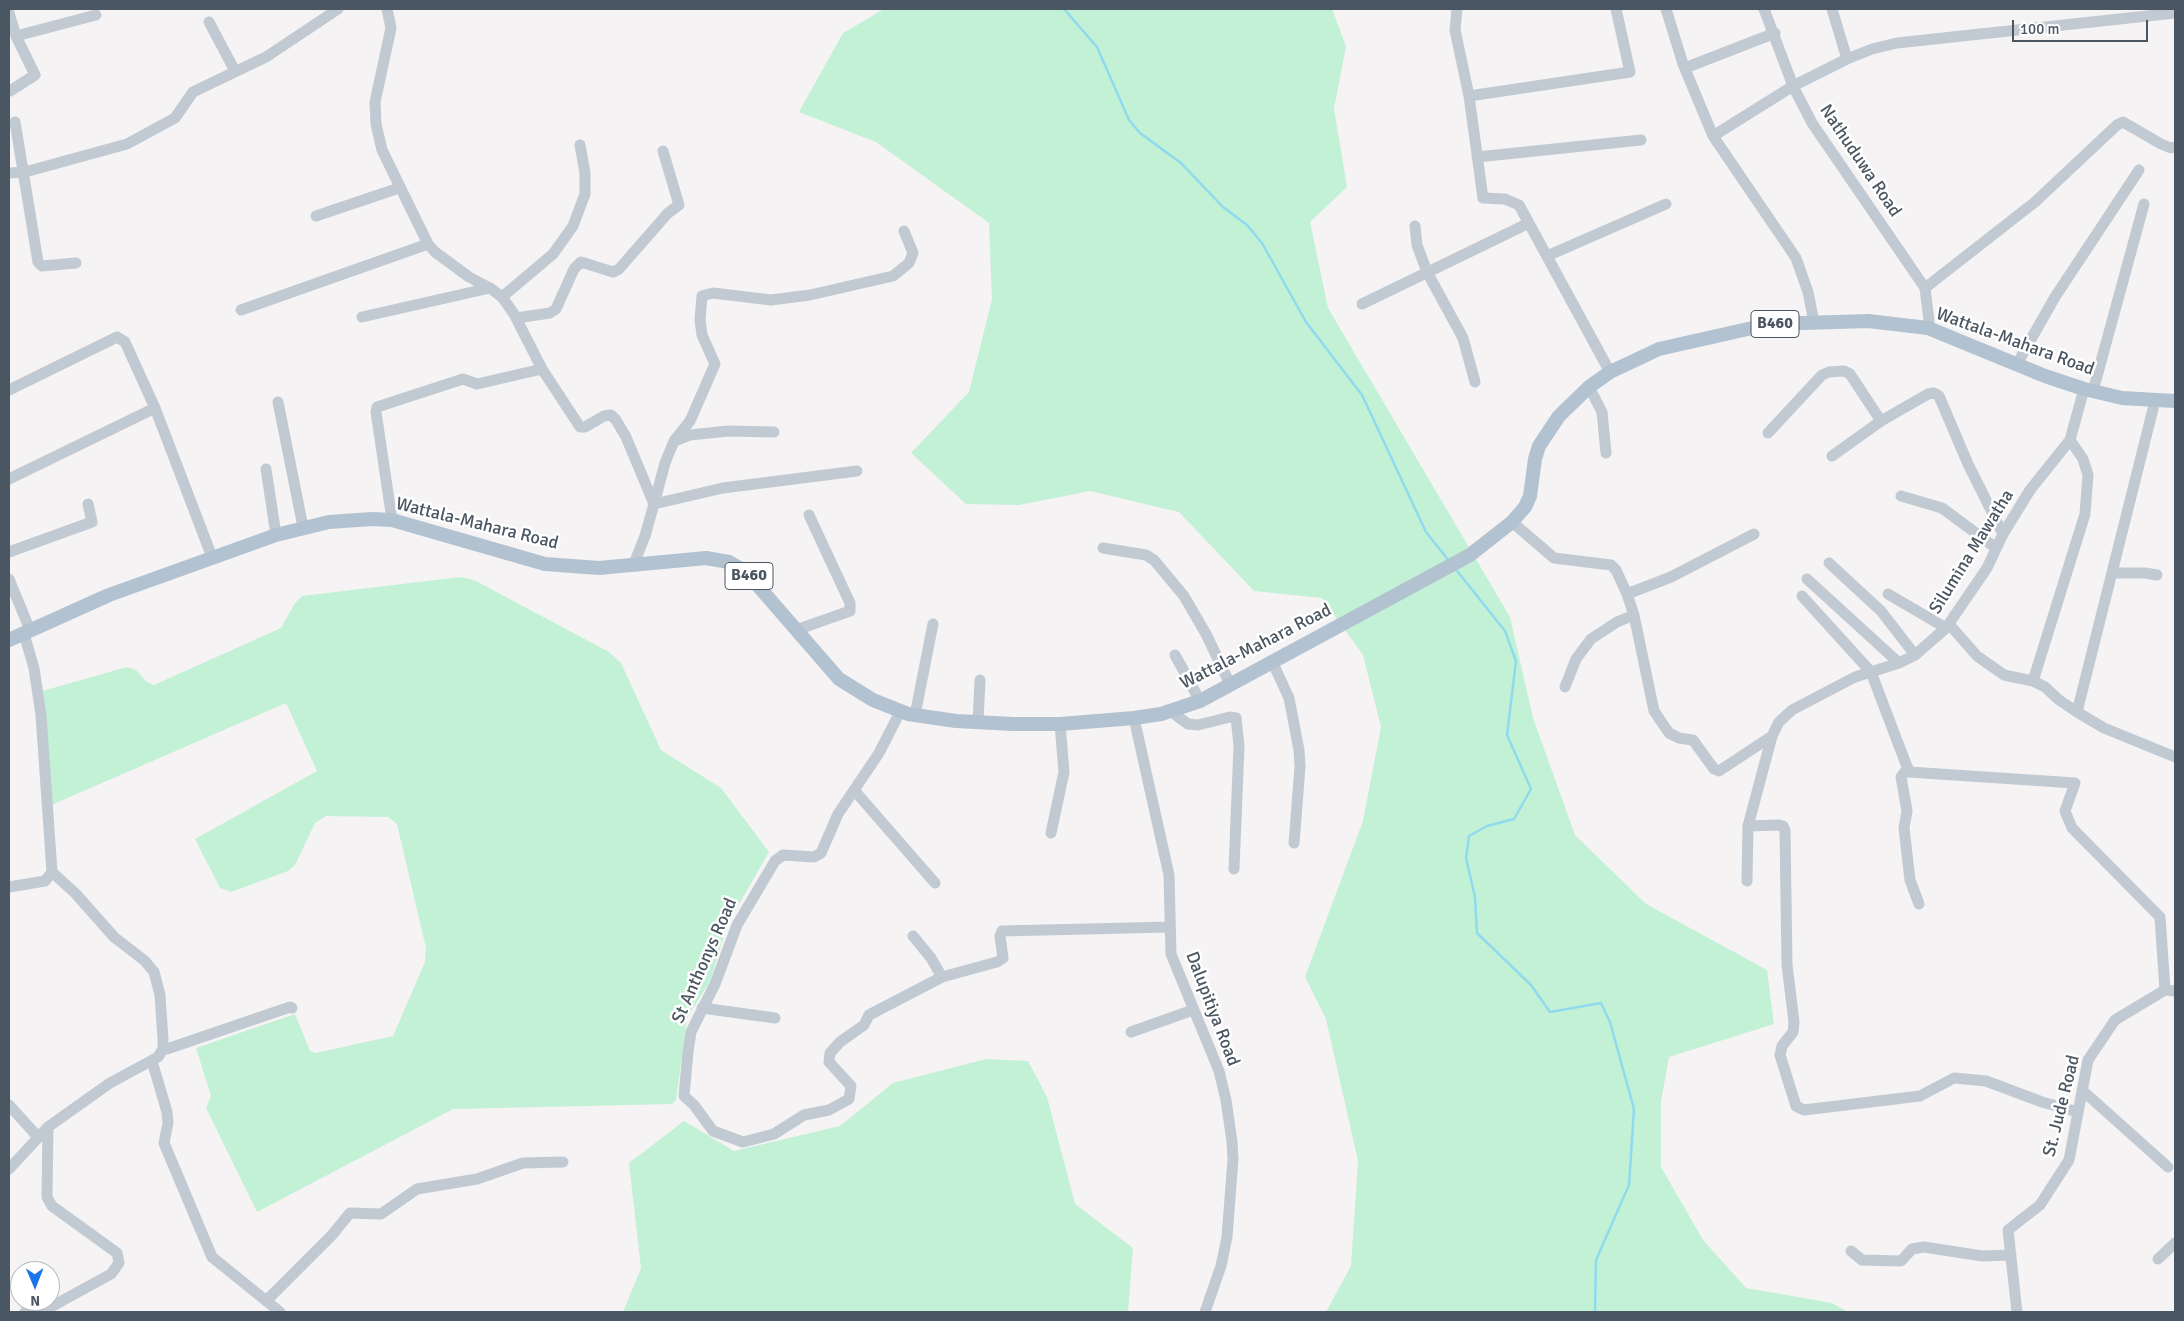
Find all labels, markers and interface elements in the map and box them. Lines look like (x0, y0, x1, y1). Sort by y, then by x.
scale bar (2014, 10, 2150, 42)
text: 100 m (2020, 20, 2060, 38)
street label: Nathuduwa Road (1814, 101, 1906, 221)
street label: Wattala-Mahara Road (1933, 303, 2097, 381)
road number: B460 (1751, 310, 1799, 338)
street label: Silumina Mawatha (1925, 486, 2019, 618)
street label: Wattala-Mahara Road (393, 493, 561, 555)
road number: B460 (725, 562, 773, 590)
street label: Wattala-Mahara Road (1177, 600, 1335, 694)
street label: St Anthonys Road (668, 895, 742, 1027)
street label: Dalupitiya Road (1180, 949, 1244, 1069)
street label: St. Jude Road (2039, 1053, 2085, 1159)
north arrow (10, 1261, 60, 1311)
text: N (30, 1292, 40, 1309)

